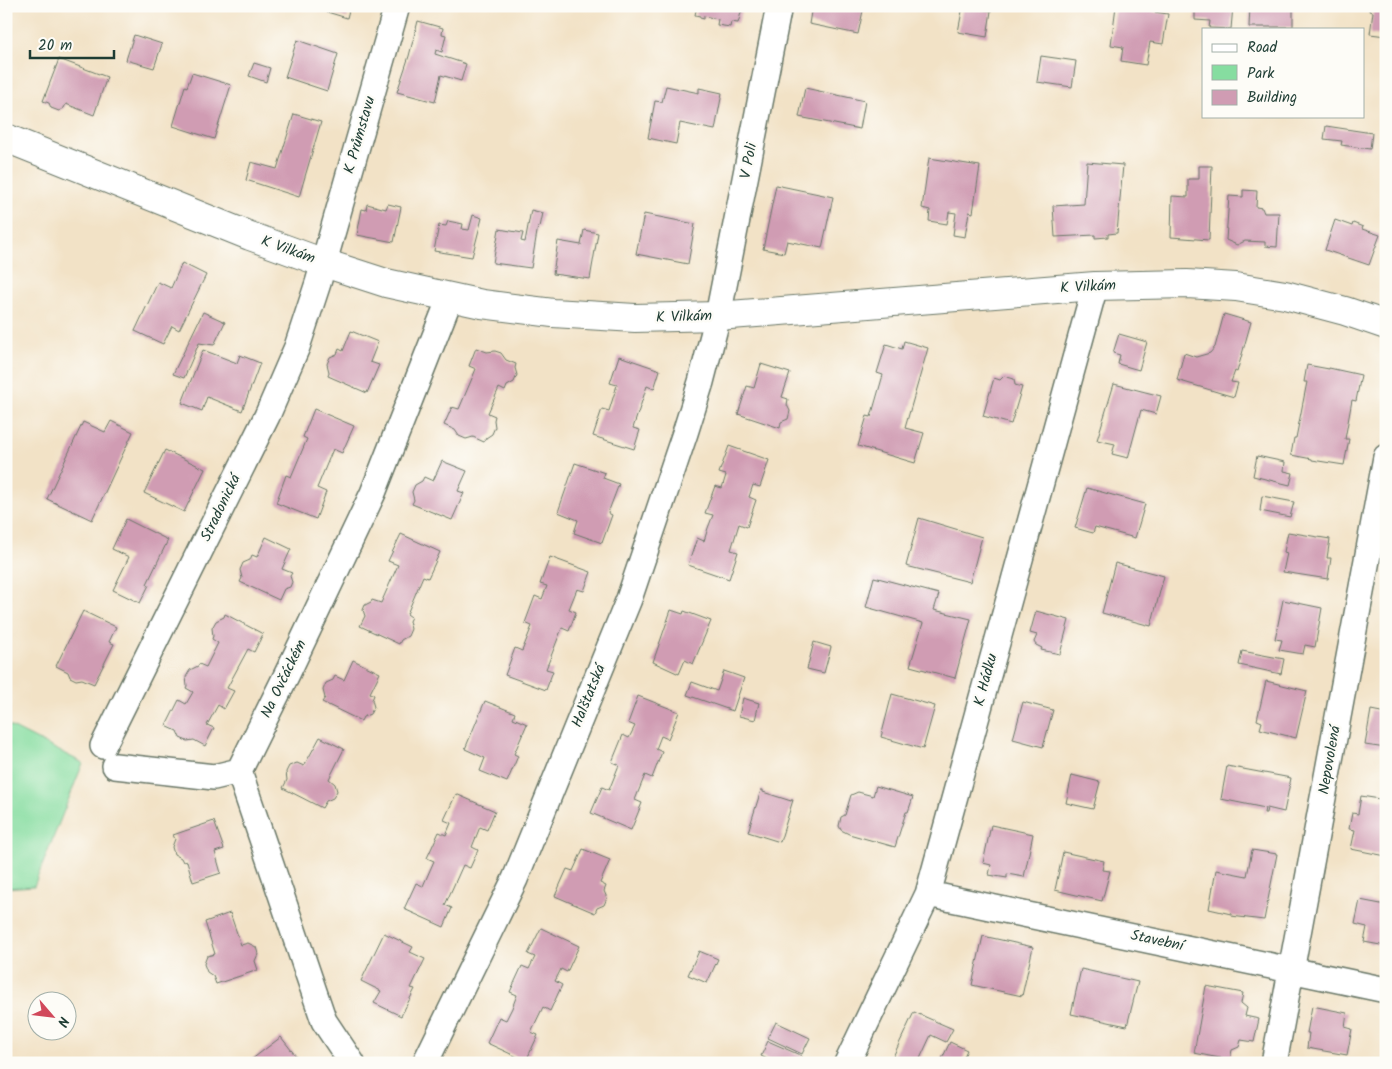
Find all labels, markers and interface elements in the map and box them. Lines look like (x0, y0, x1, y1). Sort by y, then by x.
scale bar (30, 28, 114, 60)
legend (1202, 28, 1364, 118)
text: 20 m (38, 34, 72, 58)
text: Road (1247, 36, 1278, 60)
text: Park (1247, 62, 1275, 86)
text: Building (1247, 86, 1297, 110)
street label: K Průmstavu (337, 93, 383, 177)
street label: V Poli (734, 140, 765, 181)
street label: K Vilkám (258, 229, 319, 271)
street label: K Vilkám (1059, 274, 1117, 300)
street label: K Vilkám (656, 304, 713, 330)
street label: Stradonická (194, 468, 248, 546)
street label: Na Ovčáckém (255, 636, 313, 722)
street label: K Hádku (967, 651, 1005, 709)
street label: Halštatská (565, 659, 613, 731)
street label: Nepovolená (1312, 722, 1348, 796)
street label: Stavební (1128, 924, 1188, 959)
north arrow (28, 992, 78, 1042)
text: N (51, 1013, 74, 1031)

